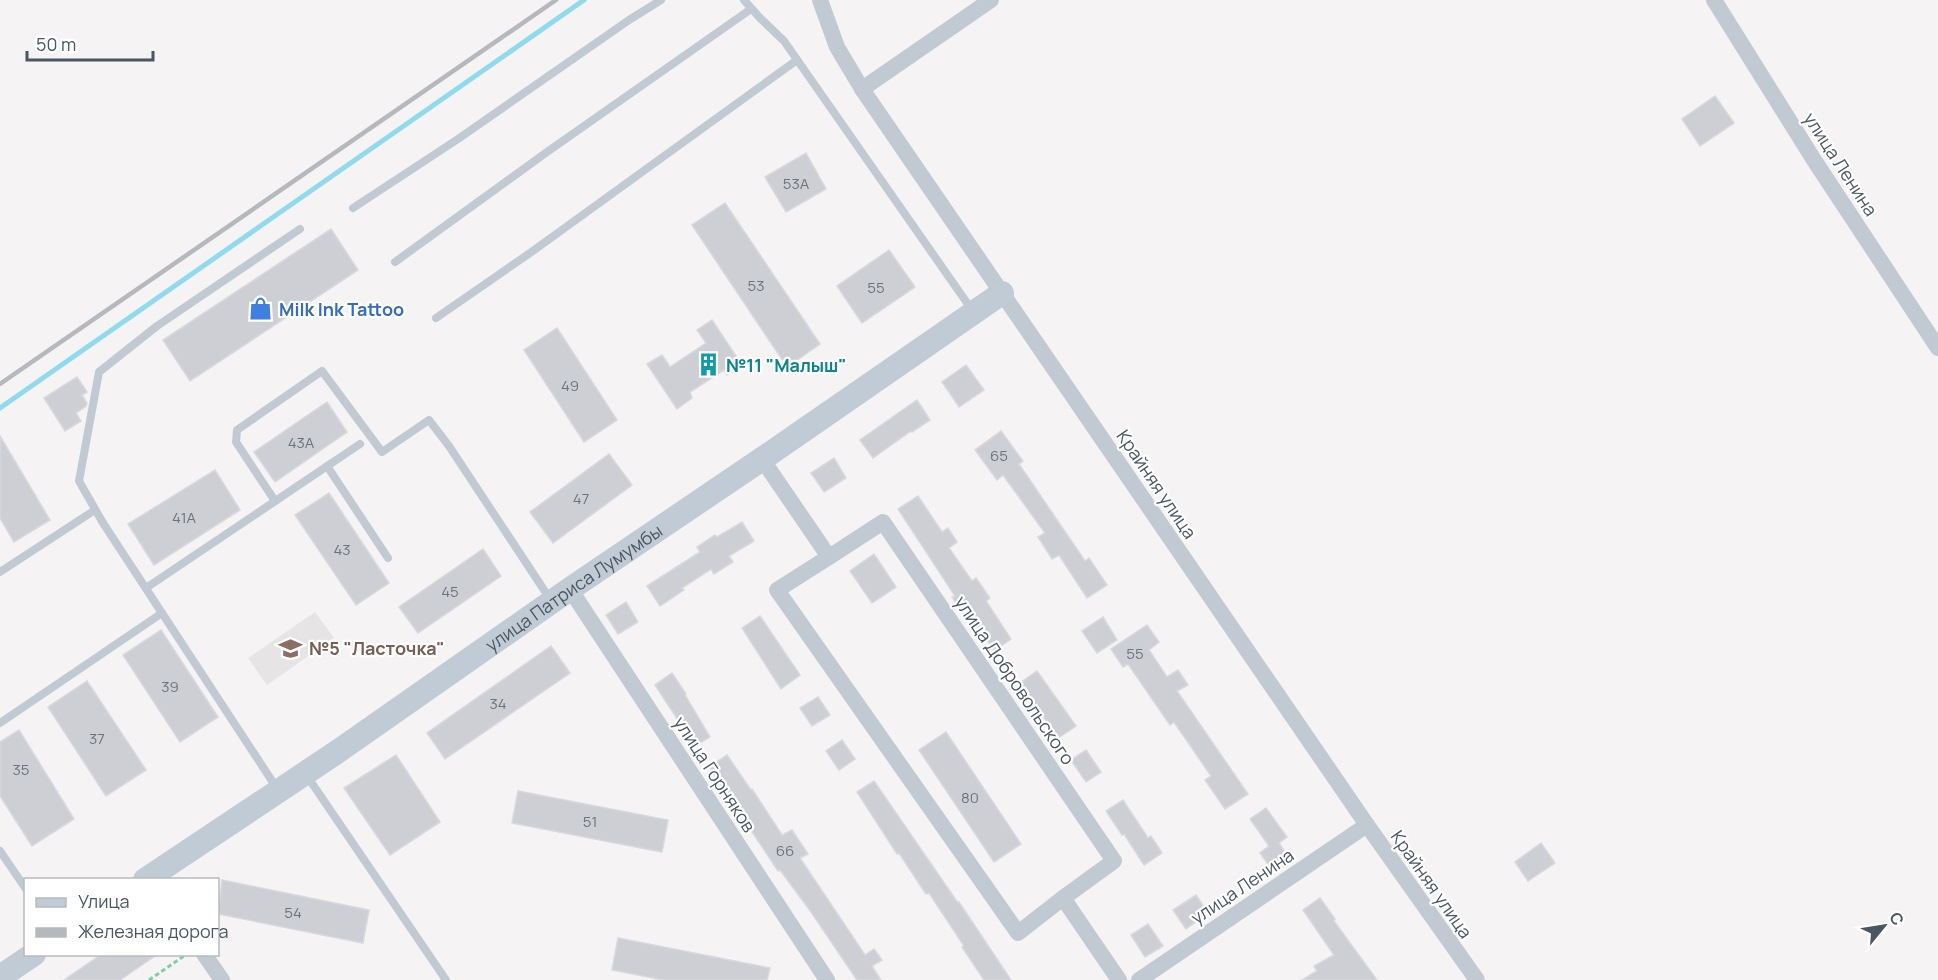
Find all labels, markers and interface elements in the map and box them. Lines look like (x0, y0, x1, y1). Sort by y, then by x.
scale bar (27, 24, 153, 62)
text: 50 m (36, 32, 76, 56)
street label: улица Ленина (1799, 108, 1883, 220)
house number: 53А (783, 173, 810, 194)
house number: 53 (748, 275, 764, 296)
house number: 55 (867, 277, 885, 298)
shop icon: Milk Ink Tattoo (248, 296, 274, 322)
place label: Milk Ink Tattoo (279, 297, 404, 321)
building icon: №11 "Малыш" (695, 352, 721, 378)
place label: №11 "Малыш" (726, 353, 847, 377)
house number: 49 (561, 375, 579, 396)
street label: Крайняя улица (1112, 425, 1202, 543)
house number: 43А (288, 432, 315, 453)
house number: 65 (990, 445, 1008, 466)
house number: 47 (573, 488, 589, 509)
house number: 41А (172, 507, 197, 528)
street label: улица Патриса Лумумбы (480, 518, 667, 657)
house number: 43 (333, 539, 351, 560)
house number: 45 (441, 581, 459, 602)
street label: улица Добровольского (950, 591, 1080, 769)
school or university icon: №5 "Ласточка" (278, 635, 304, 661)
place label: №5 "Ласточка" (309, 636, 445, 660)
house number: 55 (1126, 643, 1144, 664)
house number: 39 (161, 676, 179, 697)
house number: 34 (489, 693, 507, 714)
street label: улица Горняков (669, 711, 762, 837)
house number: 37 (89, 728, 105, 749)
house number: 35 (13, 759, 29, 780)
house number: 80 (961, 787, 979, 808)
house number: 51 (583, 811, 597, 832)
street label: Крайняя улица (1386, 825, 1478, 943)
house number: 66 (776, 840, 794, 861)
street label: улица Ленина (1186, 843, 1298, 929)
legend (24, 878, 219, 956)
text: Улица (78, 889, 130, 913)
north arrow (1854, 896, 1914, 956)
house number: 54 (284, 902, 302, 923)
text: С (1885, 908, 1910, 929)
text: Железная дорога (78, 919, 229, 943)

